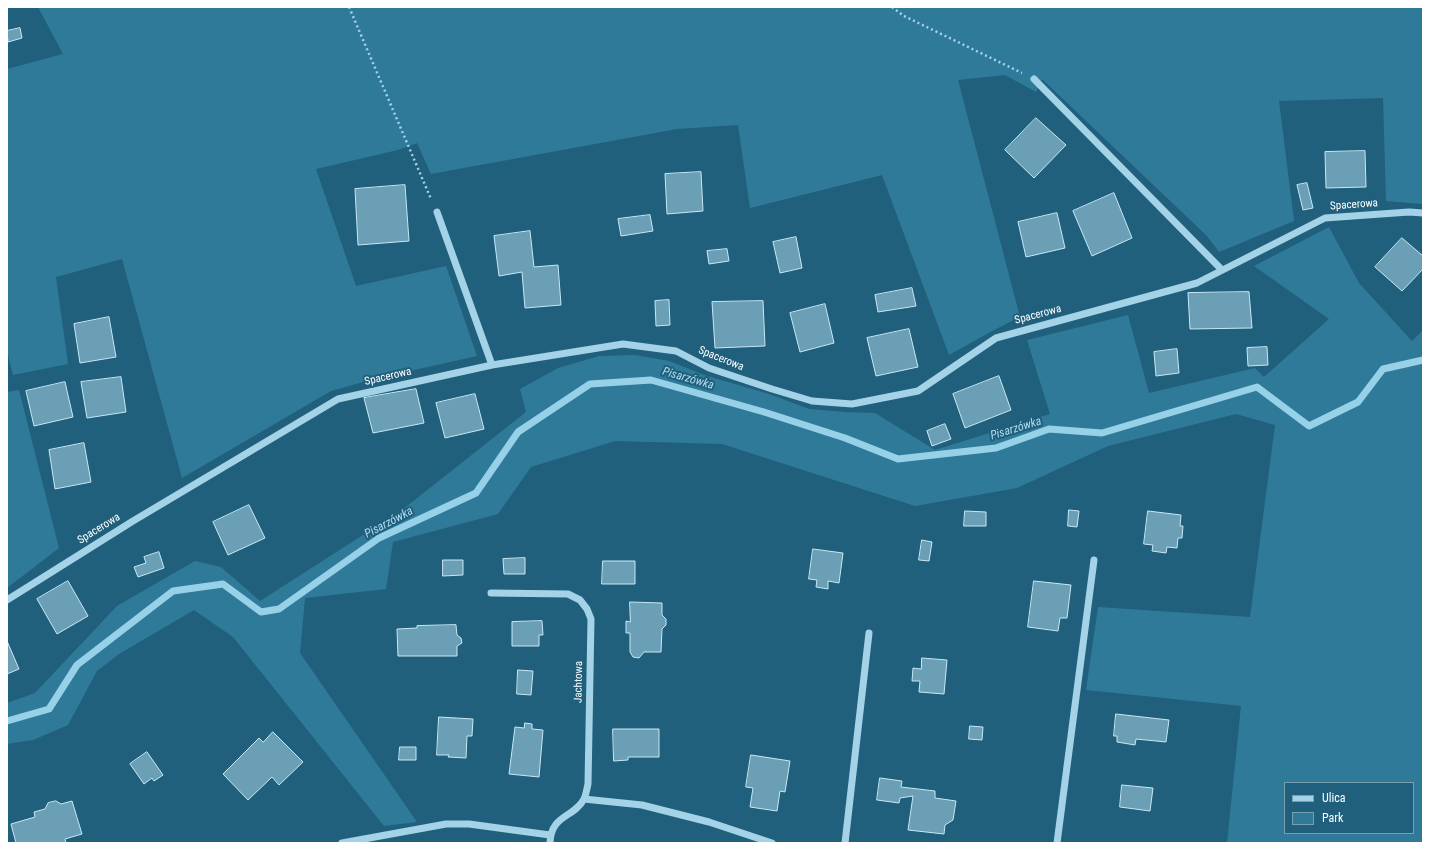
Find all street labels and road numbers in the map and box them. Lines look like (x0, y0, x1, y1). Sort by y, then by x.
street label: Spacerowa (1330, 197, 1378, 213)
street label: Spacerowa (1013, 302, 1063, 328)
street label: Spacerowa (696, 344, 746, 374)
street label: Spacerowa (363, 365, 413, 389)
street label: Spacerowa (75, 511, 123, 547)
street label: Jachtowa (572, 661, 586, 703)

